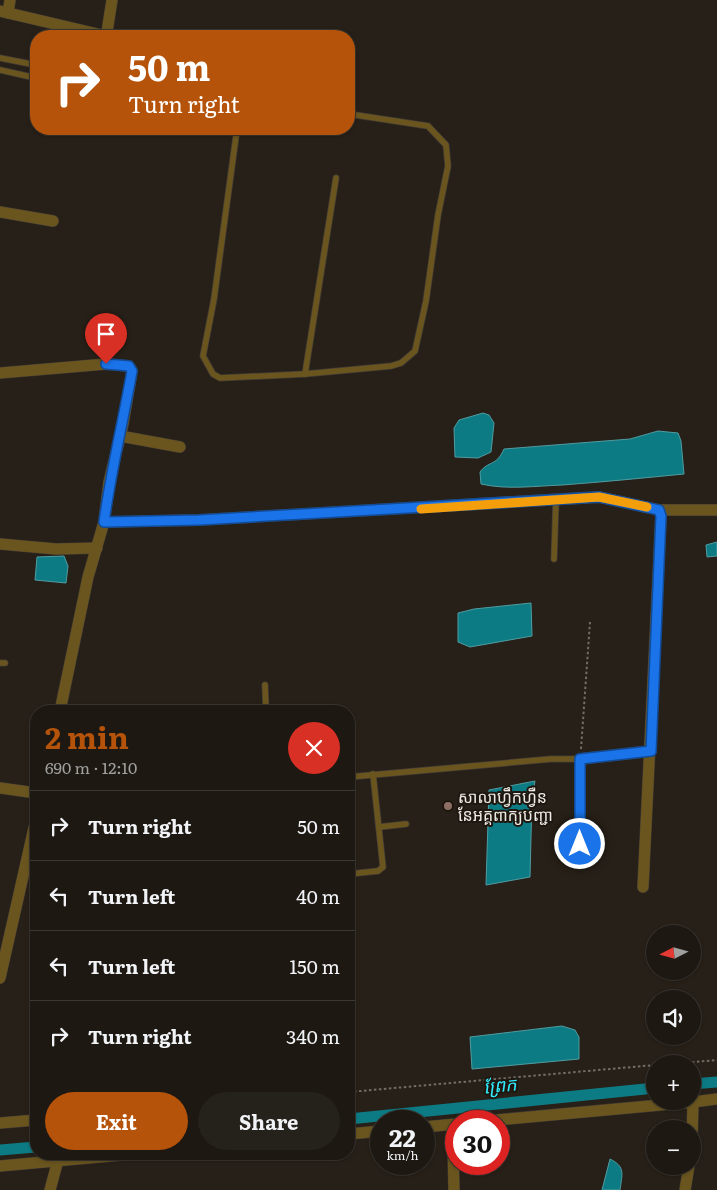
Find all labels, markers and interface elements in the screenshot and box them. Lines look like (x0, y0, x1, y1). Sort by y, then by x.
text: 50 m (128, 40, 211, 92)
icon: right (45, 50, 110, 115)
text: Turn right (128, 87, 240, 120)
pin (85, 313, 127, 364)
icon: arrive (92, 320, 120, 348)
text: 2 min (45, 714, 129, 758)
button: close (288, 722, 340, 774)
text: 690 m · 12:10 (45, 755, 137, 779)
place label: សាលាហ្វឹកហ្វឺន នែអគ្គពាក្យបញ្ជា (458, 784, 553, 826)
marker: សាលាហ្វឹកហ្វឺន នែអគ្គពាក្យបញ្ជា (442, 800, 454, 812)
icon: right (45, 812, 73, 840)
text: Turn right (88, 812, 192, 840)
text: 50 m (297, 812, 340, 840)
position arrow (553, 817, 605, 869)
icon: left (45, 882, 73, 910)
text: Turn left (88, 882, 175, 910)
text: 40 m (296, 882, 340, 910)
north arrow (646, 925, 701, 980)
map controls (646, 925, 701, 1175)
icon: left (45, 952, 73, 980)
text: Turn left (88, 952, 175, 980)
text: 150 m (289, 952, 340, 980)
button: sound (646, 990, 701, 1045)
icon: right (45, 1022, 73, 1050)
text: Turn right (88, 1022, 192, 1050)
text: 340 m (286, 1022, 340, 1050)
button: + (646, 1055, 701, 1110)
water label: ព្រែក (482, 1069, 519, 1100)
button: Exit (45, 1092, 188, 1150)
button: Share (198, 1092, 340, 1150)
speed limit sign: 30 (445, 1110, 510, 1175)
text: 22 (389, 1118, 416, 1155)
button: − (646, 1120, 701, 1175)
text: km/h (387, 1146, 418, 1164)

